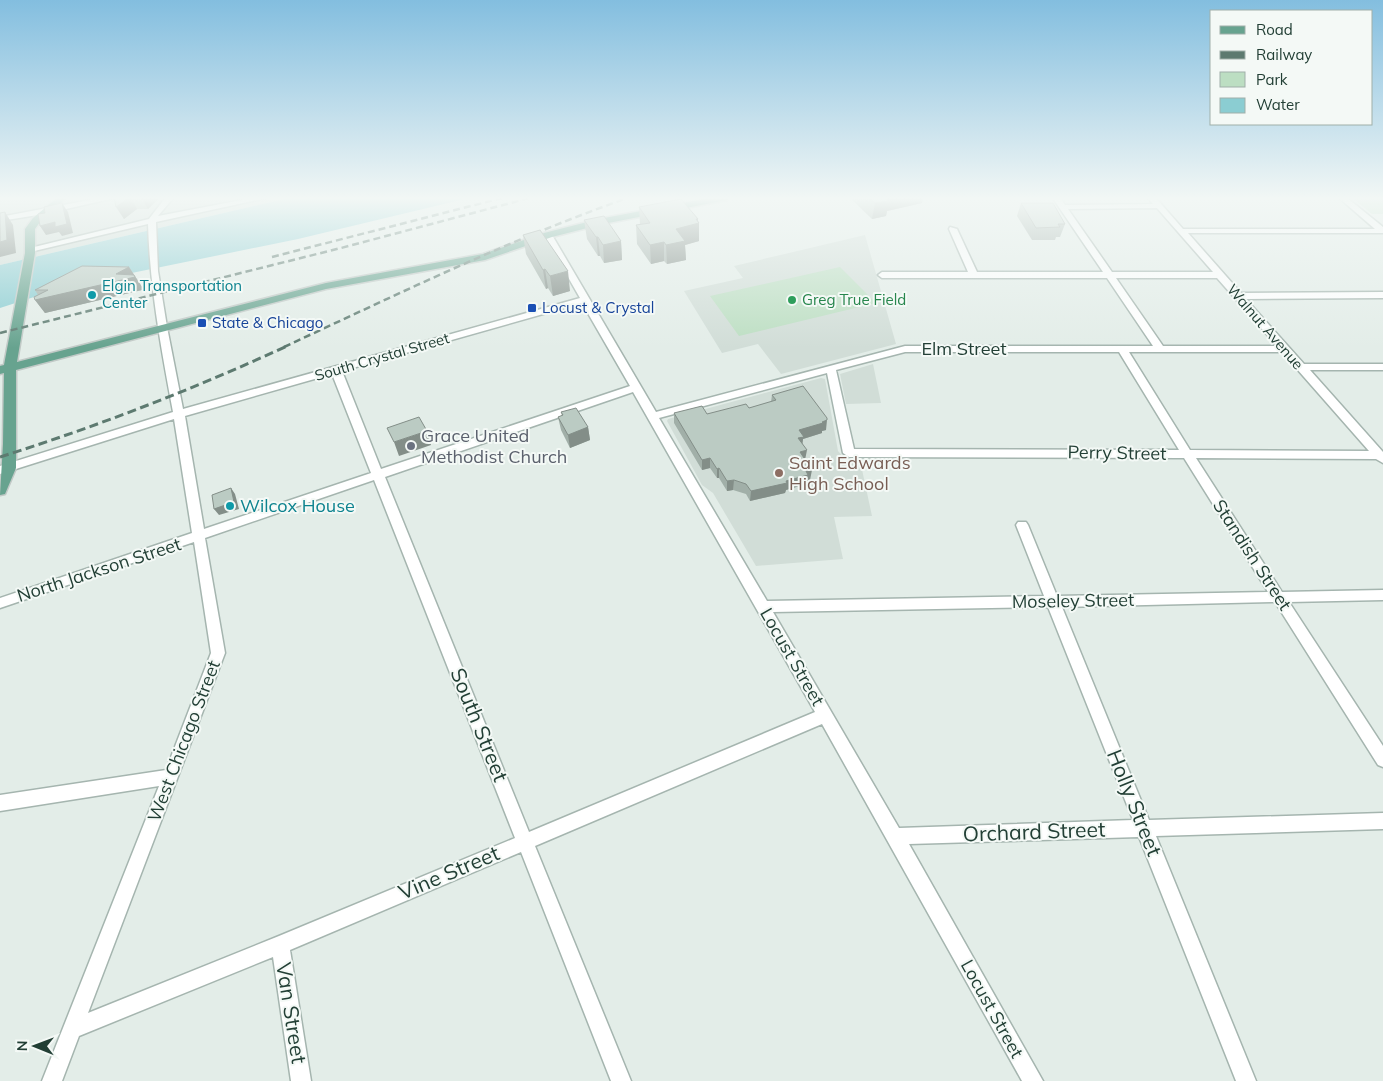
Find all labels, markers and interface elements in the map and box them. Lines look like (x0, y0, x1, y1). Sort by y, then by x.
legend (1210, 10, 1373, 125)
text: Road (1256, 20, 1293, 39)
text: Railway (1256, 45, 1312, 64)
text: Park (1256, 70, 1288, 89)
text: Water (1256, 95, 1300, 114)
place label: Elgin Transportation Center (102, 276, 242, 312)
street label: Walnut Avenue (1223, 280, 1308, 373)
marker: Elgin Transportation Center (86, 289, 98, 301)
place label: Greg True Field (802, 290, 906, 309)
marker: Greg True Field (786, 294, 798, 306)
place label: Locust & Crystal (542, 298, 654, 317)
marker: Locust & Crystal (526, 302, 538, 314)
place label: State & Chicago (212, 313, 323, 332)
marker: State & Chicago (196, 317, 208, 329)
street label: South Crystal Street (312, 328, 451, 385)
street label: Elm Street (921, 337, 1007, 360)
place label: Grace United Methodist Church (421, 424, 567, 468)
marker: Grace United Methodist Church (405, 440, 417, 452)
street label: Perry Street (1067, 440, 1167, 465)
place label: Saint Edwards High School (789, 451, 911, 495)
marker: Saint Edwards High School (773, 467, 785, 479)
place label: Wilcox House (240, 494, 355, 517)
street label: Standish Street (1208, 495, 1297, 615)
marker: Wilcox House (224, 500, 236, 512)
street label: North Jackson Street (14, 532, 184, 607)
street label: Moseley Street (1012, 588, 1134, 613)
street label: Locust Street (755, 604, 830, 710)
street label: West Chicago Street (142, 657, 225, 825)
street label: South Street (445, 664, 515, 785)
street label: Holly Street (1102, 745, 1168, 860)
street label: Orchard Street (962, 816, 1106, 846)
street label: Vine Street (394, 839, 503, 905)
street label: Locust Street (956, 956, 1029, 1062)
street label: Van Street (271, 960, 313, 1065)
north arrow (10, 1021, 60, 1071)
text: N (13, 1040, 31, 1051)

